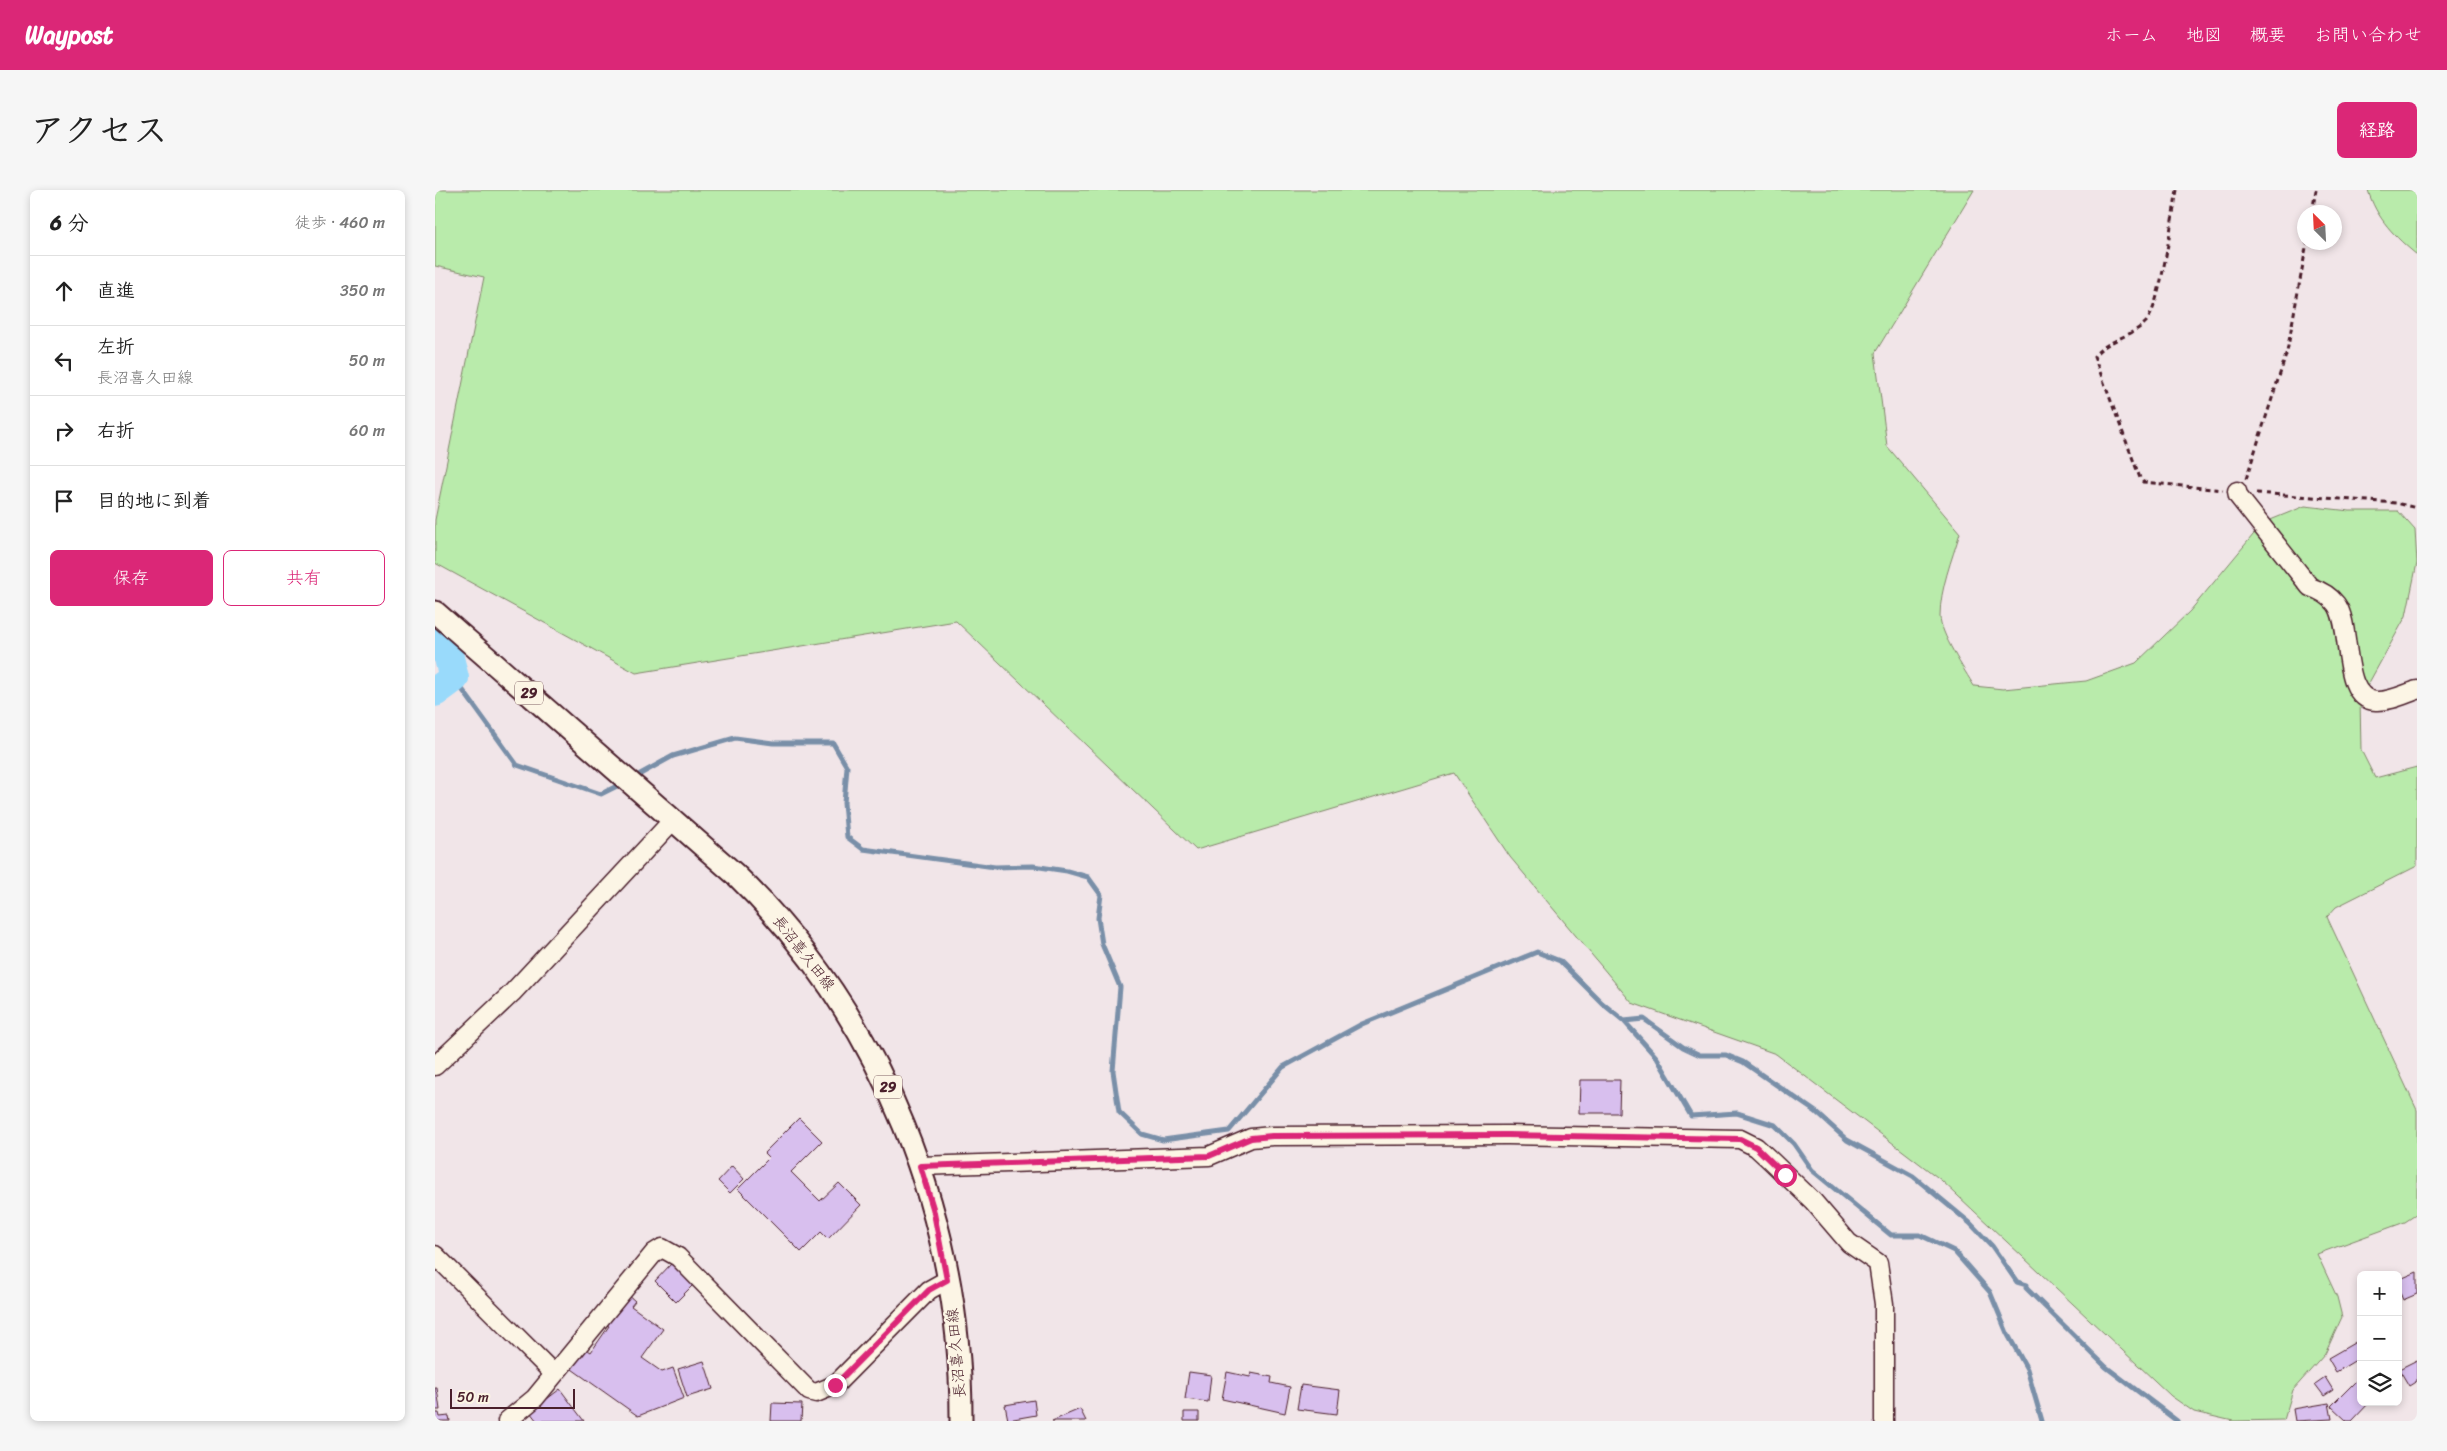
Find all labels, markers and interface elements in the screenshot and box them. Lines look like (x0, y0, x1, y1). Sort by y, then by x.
text: Waypost (25, 14, 113, 56)
text: ホーム (2105, 19, 2158, 51)
text: 地図 (2186, 19, 2222, 51)
text: 概要 (2250, 19, 2286, 51)
text: お問い合わせ (2314, 19, 2422, 51)
text: アクセス (30, 99, 168, 161)
button: 経路 (2337, 102, 2417, 158)
text: 6 分 (50, 204, 88, 242)
north arrow (2297, 205, 2342, 250)
text: 徒歩 · 460 m (295, 208, 385, 237)
text: 直進 (97, 274, 135, 307)
text: 350 m (340, 276, 385, 305)
icon: ahead (50, 277, 78, 305)
text: 左折 (97, 330, 135, 363)
text: 50 m (349, 346, 385, 375)
icon: left (50, 347, 78, 375)
text: 長沼喜久田線 (97, 363, 193, 392)
text: 右折 (97, 414, 135, 447)
text: 60 m (349, 416, 385, 445)
icon: right (50, 417, 78, 445)
text: 目的地に到着 (97, 484, 211, 517)
icon: arrive (50, 487, 78, 515)
button: 保存 (50, 550, 213, 606)
button: 共有 (223, 550, 385, 606)
road number: 29 (515, 682, 543, 704)
street label: 長沼喜久田線 (766, 910, 842, 996)
road number: 29 (874, 1076, 902, 1099)
route start (1774, 1164, 1797, 1187)
map controls (2357, 1271, 2402, 1406)
button: + (2357, 1271, 2402, 1316)
street label: 長沼喜久田線 (939, 1307, 973, 1399)
button: − (2357, 1316, 2402, 1361)
button: layers (2357, 1361, 2402, 1406)
route end (824, 1374, 847, 1397)
text: 50 m (457, 1385, 489, 1410)
scale bar (450, 1386, 575, 1409)

